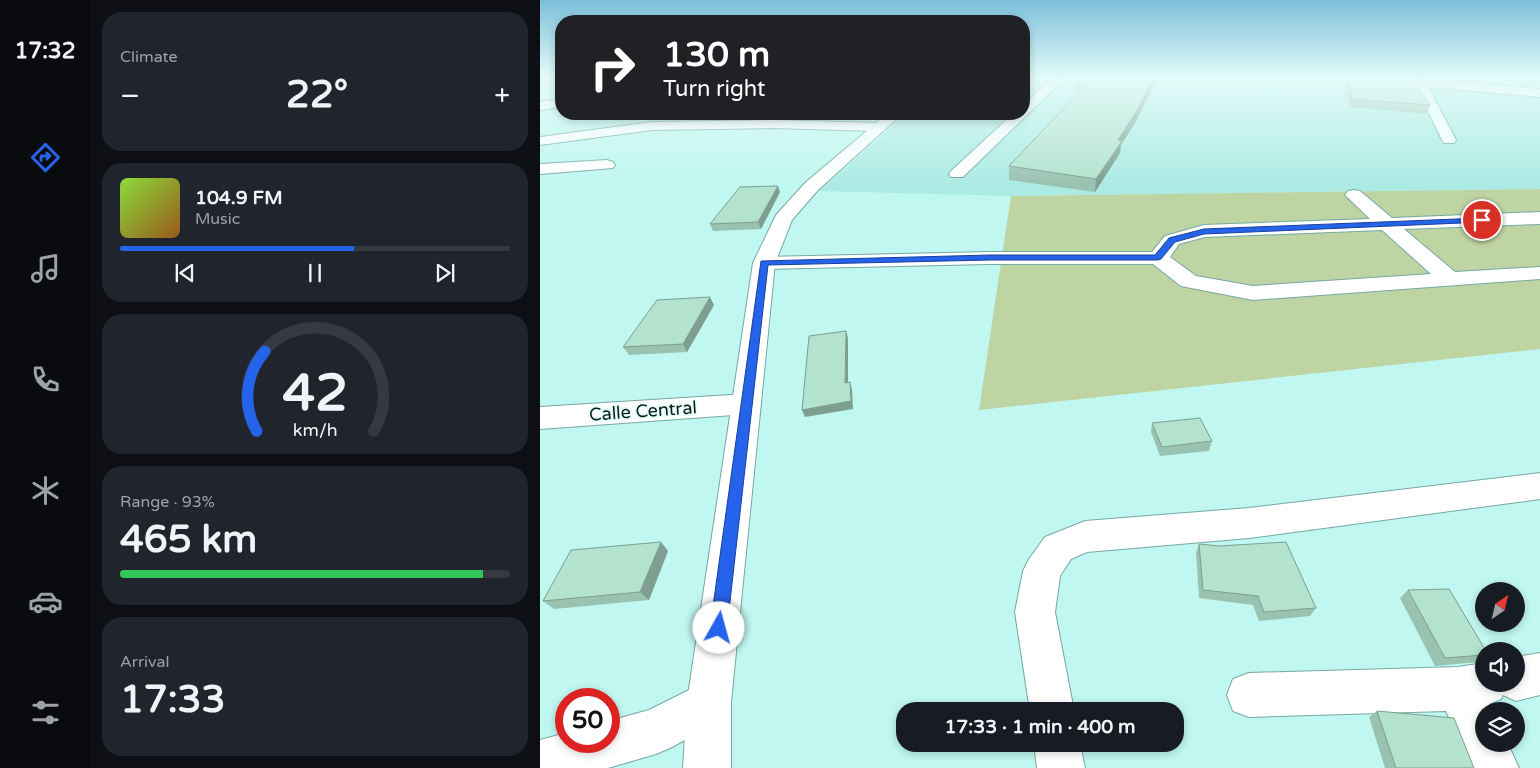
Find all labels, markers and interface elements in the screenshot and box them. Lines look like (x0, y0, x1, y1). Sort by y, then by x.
text: 130 m (663, 34, 770, 76)
icon: right (580, 35, 645, 100)
text: 17:32 (15, 38, 75, 64)
text: Climate (120, 47, 178, 67)
text: 22° (286, 72, 348, 118)
text: Turn right (663, 76, 765, 102)
text: − (120, 79, 140, 113)
text: + (494, 79, 510, 113)
icon: directions (28, 140, 63, 175)
text: 104.9 FM (195, 187, 283, 209)
pin (1461, 199, 1503, 241)
icon: arrive (1468, 206, 1496, 234)
text: Music (195, 209, 240, 229)
icon: music (28, 251, 63, 286)
icon: previous (171, 259, 199, 287)
icon: pause (301, 259, 329, 287)
icon: next (431, 259, 459, 287)
icon: phone (28, 362, 63, 397)
text: 42 (282, 362, 348, 425)
street label: Calle Central (588, 396, 698, 426)
text: km/h (293, 420, 337, 441)
icon: climate (28, 473, 63, 508)
text: Range · 93% (120, 492, 215, 512)
text: 465 km (120, 517, 257, 563)
north arrow (1475, 582, 1525, 632)
map controls (1475, 582, 1525, 752)
icon: car (28, 584, 63, 619)
position arrow (692, 601, 744, 653)
button: sound (1475, 642, 1525, 692)
text: Arrival (120, 652, 169, 672)
text: 17:33 (120, 677, 225, 723)
speed limit sign: 50 (555, 688, 620, 753)
icon: filters (28, 695, 63, 730)
button: layers (1475, 702, 1525, 752)
text: 17:33 · 1 min · 400 m (944, 716, 1136, 738)

